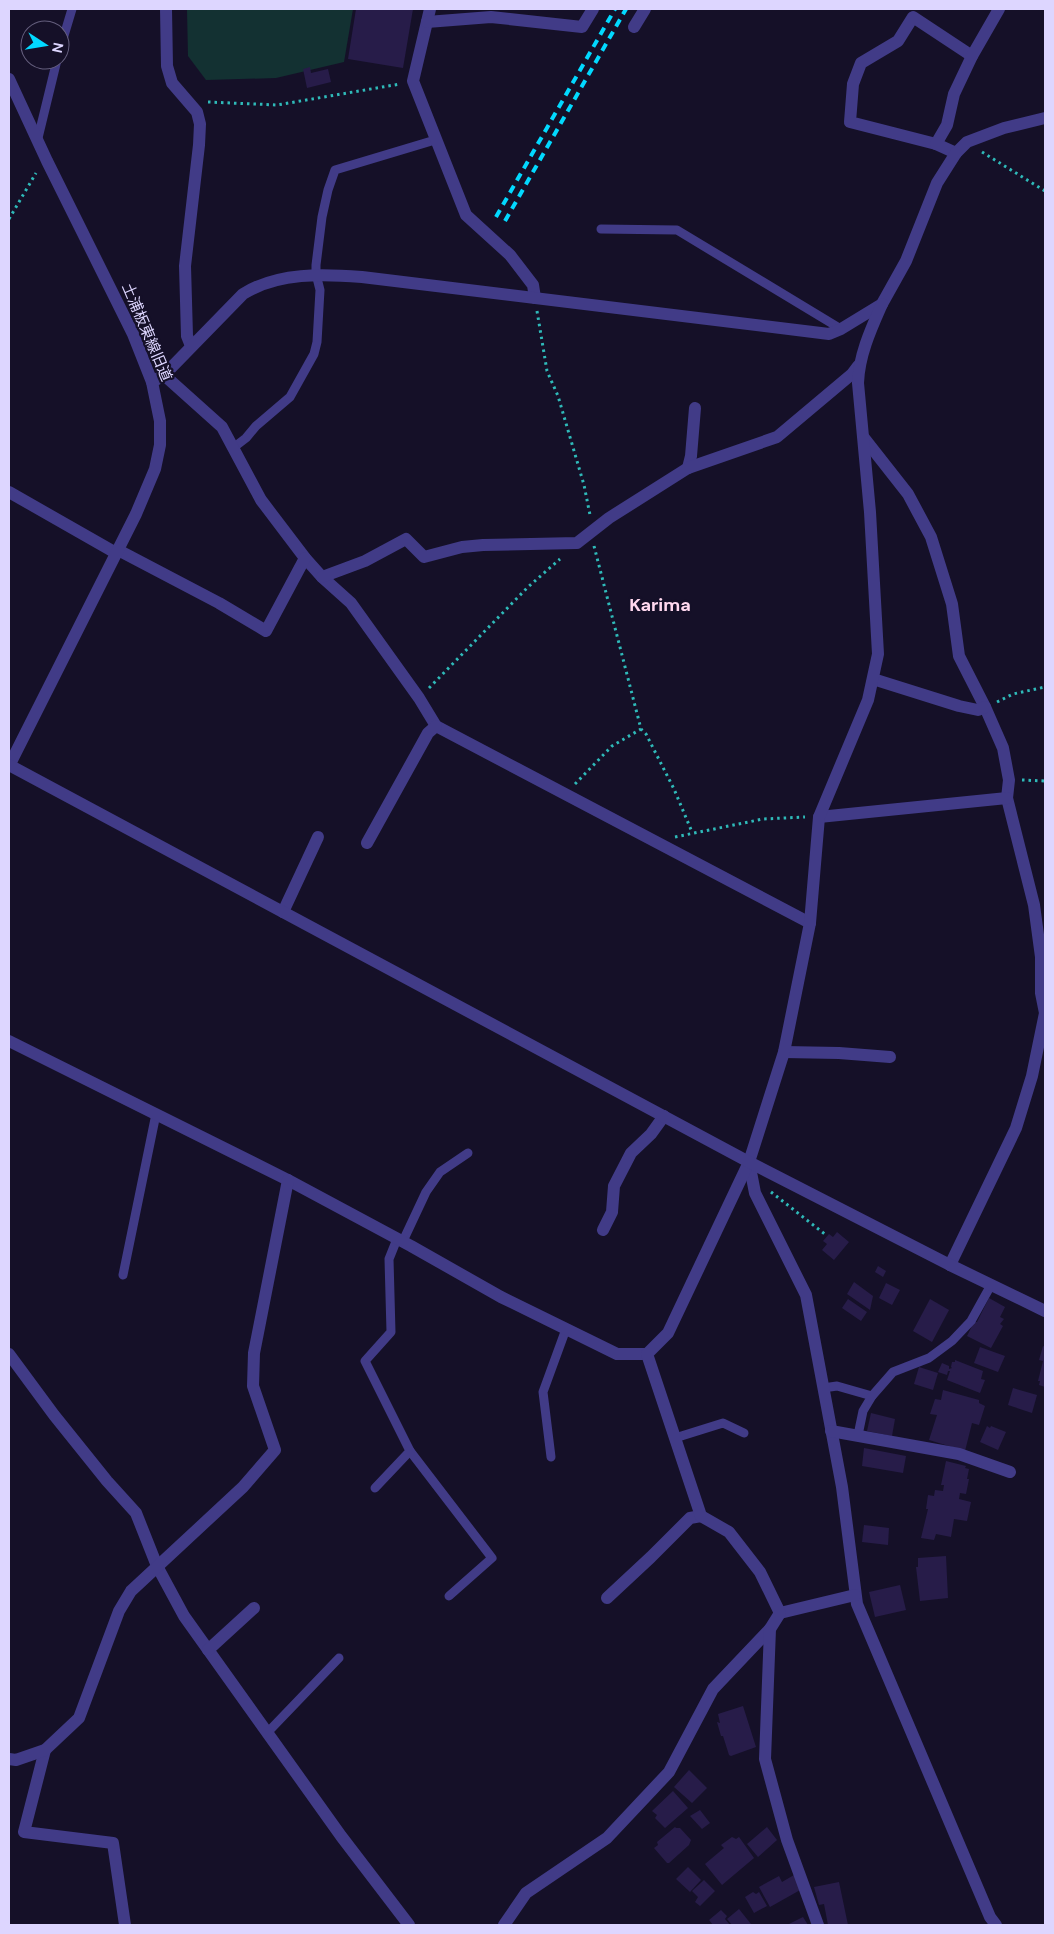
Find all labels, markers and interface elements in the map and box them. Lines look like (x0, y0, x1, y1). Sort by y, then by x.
north arrow (20, 20, 70, 70)
text: N (48, 41, 68, 55)
street label: 土浦板東線旧道 (117, 280, 177, 384)
district label: Karima (629, 593, 691, 617)

